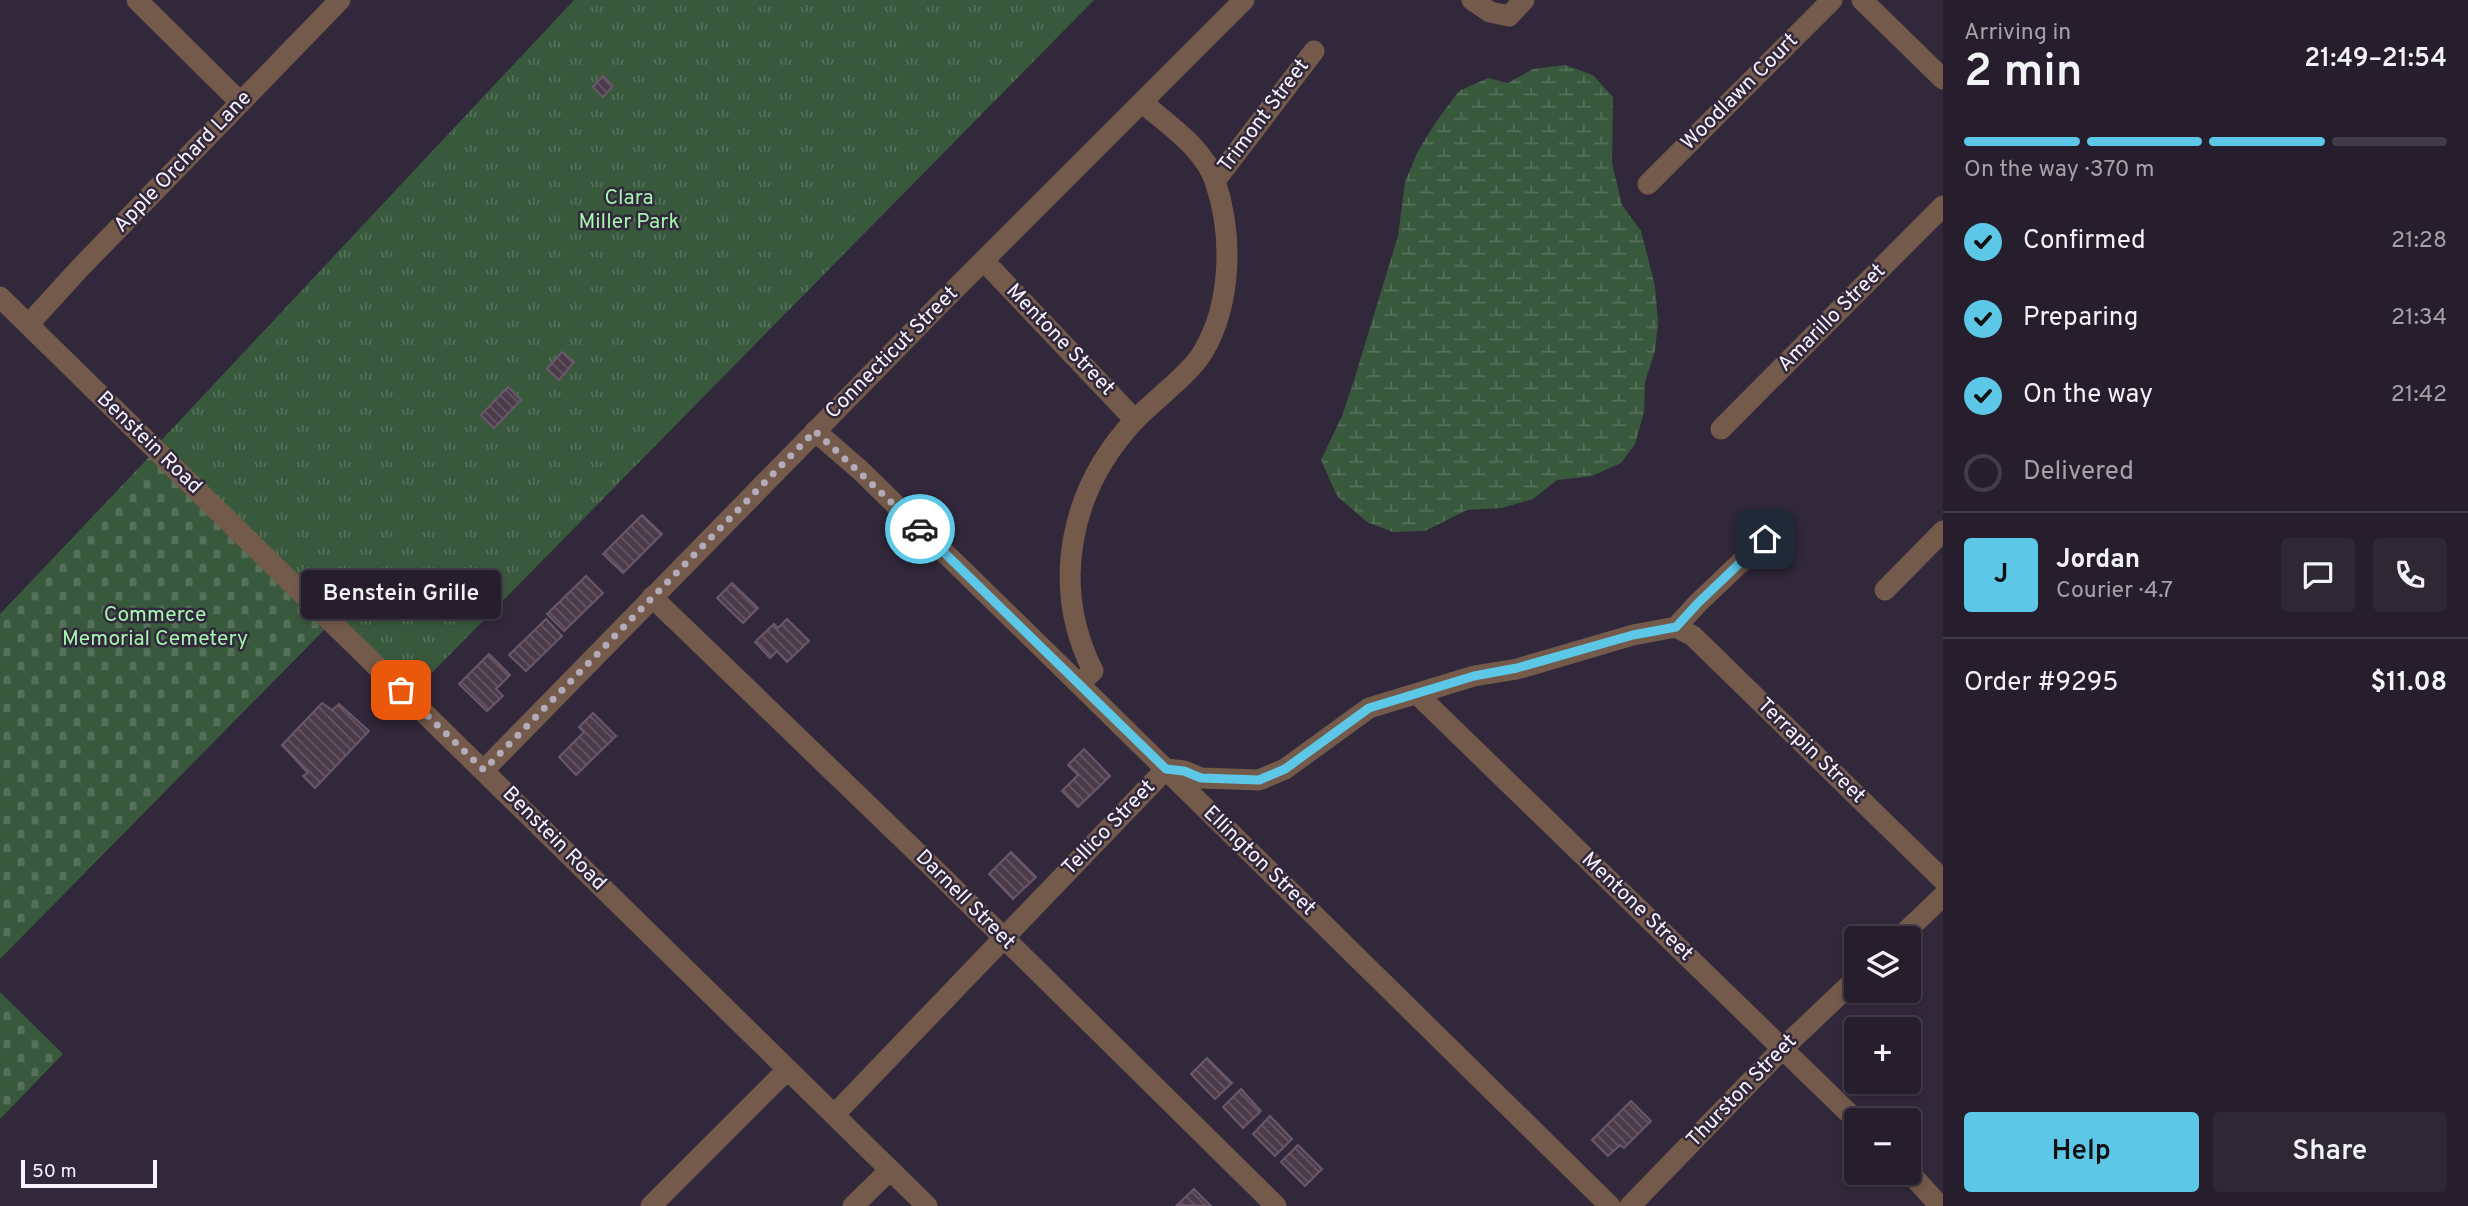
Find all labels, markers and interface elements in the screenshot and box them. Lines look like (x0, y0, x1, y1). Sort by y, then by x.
text: Arriving in (1964, 19, 2071, 48)
street label: Woodlawn Court (1676, 28, 1804, 156)
text: 21:49–21:54 (2304, 43, 2447, 76)
text: 2 min (1964, 44, 2083, 103)
street label: Trimont Street (1212, 54, 1316, 178)
street label: Apple Orchard Lane (108, 85, 258, 239)
text: On the way · 370 m (1964, 156, 2154, 185)
park label: Clara Miller Park (578, 185, 680, 236)
icon: check (1964, 223, 2002, 261)
text: Confirmed (2023, 225, 2146, 258)
text: 21:28 (2391, 227, 2447, 256)
street label: Amarillo Street (1772, 258, 1892, 378)
street label: Mentone Street (1000, 278, 1120, 402)
street label: Connecticut Street (820, 281, 964, 425)
icon: check (1964, 300, 2002, 338)
text: Preparing (2023, 302, 2138, 335)
text: 21:34 (2391, 304, 2447, 333)
icon: check (1964, 377, 2002, 415)
text: On the way (2023, 379, 2153, 412)
text: 21:42 (2391, 381, 2447, 410)
street label: Benstein Road (90, 386, 208, 500)
text: Delivered (2023, 456, 2134, 489)
courier (885, 494, 955, 564)
pin (1735, 509, 1795, 569)
icon: car (901, 510, 939, 548)
icon: home (1746, 520, 1784, 558)
button: chat (2281, 538, 2355, 612)
button: phone (2373, 538, 2447, 612)
text: Jordan (2056, 544, 2140, 577)
text: J (1994, 559, 2008, 592)
callout: Benstein Grille (301, 571, 501, 620)
text: Courier · 4.7 (2056, 577, 2173, 606)
text: Benstein Grille (323, 580, 479, 609)
park label: Commerce Memorial Cemetery (62, 602, 248, 653)
pin (371, 660, 431, 720)
text: Order #9295 (1964, 667, 2119, 700)
text: $11.08 (2371, 667, 2447, 700)
icon: bag (382, 671, 420, 709)
street label: Terrapin Street (1751, 692, 1871, 810)
street label: Tellico Street (1057, 774, 1161, 882)
street label: Benstein Road (496, 781, 612, 897)
street label: Ellington Street (1197, 800, 1321, 922)
street label: Darnell Street (909, 844, 1021, 956)
street label: Mentone Street (1575, 847, 1699, 967)
map controls (1844, 926, 1921, 1185)
button: layers (1844, 926, 1921, 1003)
button: + (1844, 1017, 1921, 1094)
street label: Thurston Street (1681, 1029, 1803, 1153)
button: − (1844, 1108, 1921, 1185)
button: Help (1964, 1112, 2199, 1192)
button: Share (2213, 1112, 2447, 1192)
scale bar (21, 1157, 158, 1189)
text: 50 m (32, 1160, 77, 1184)

